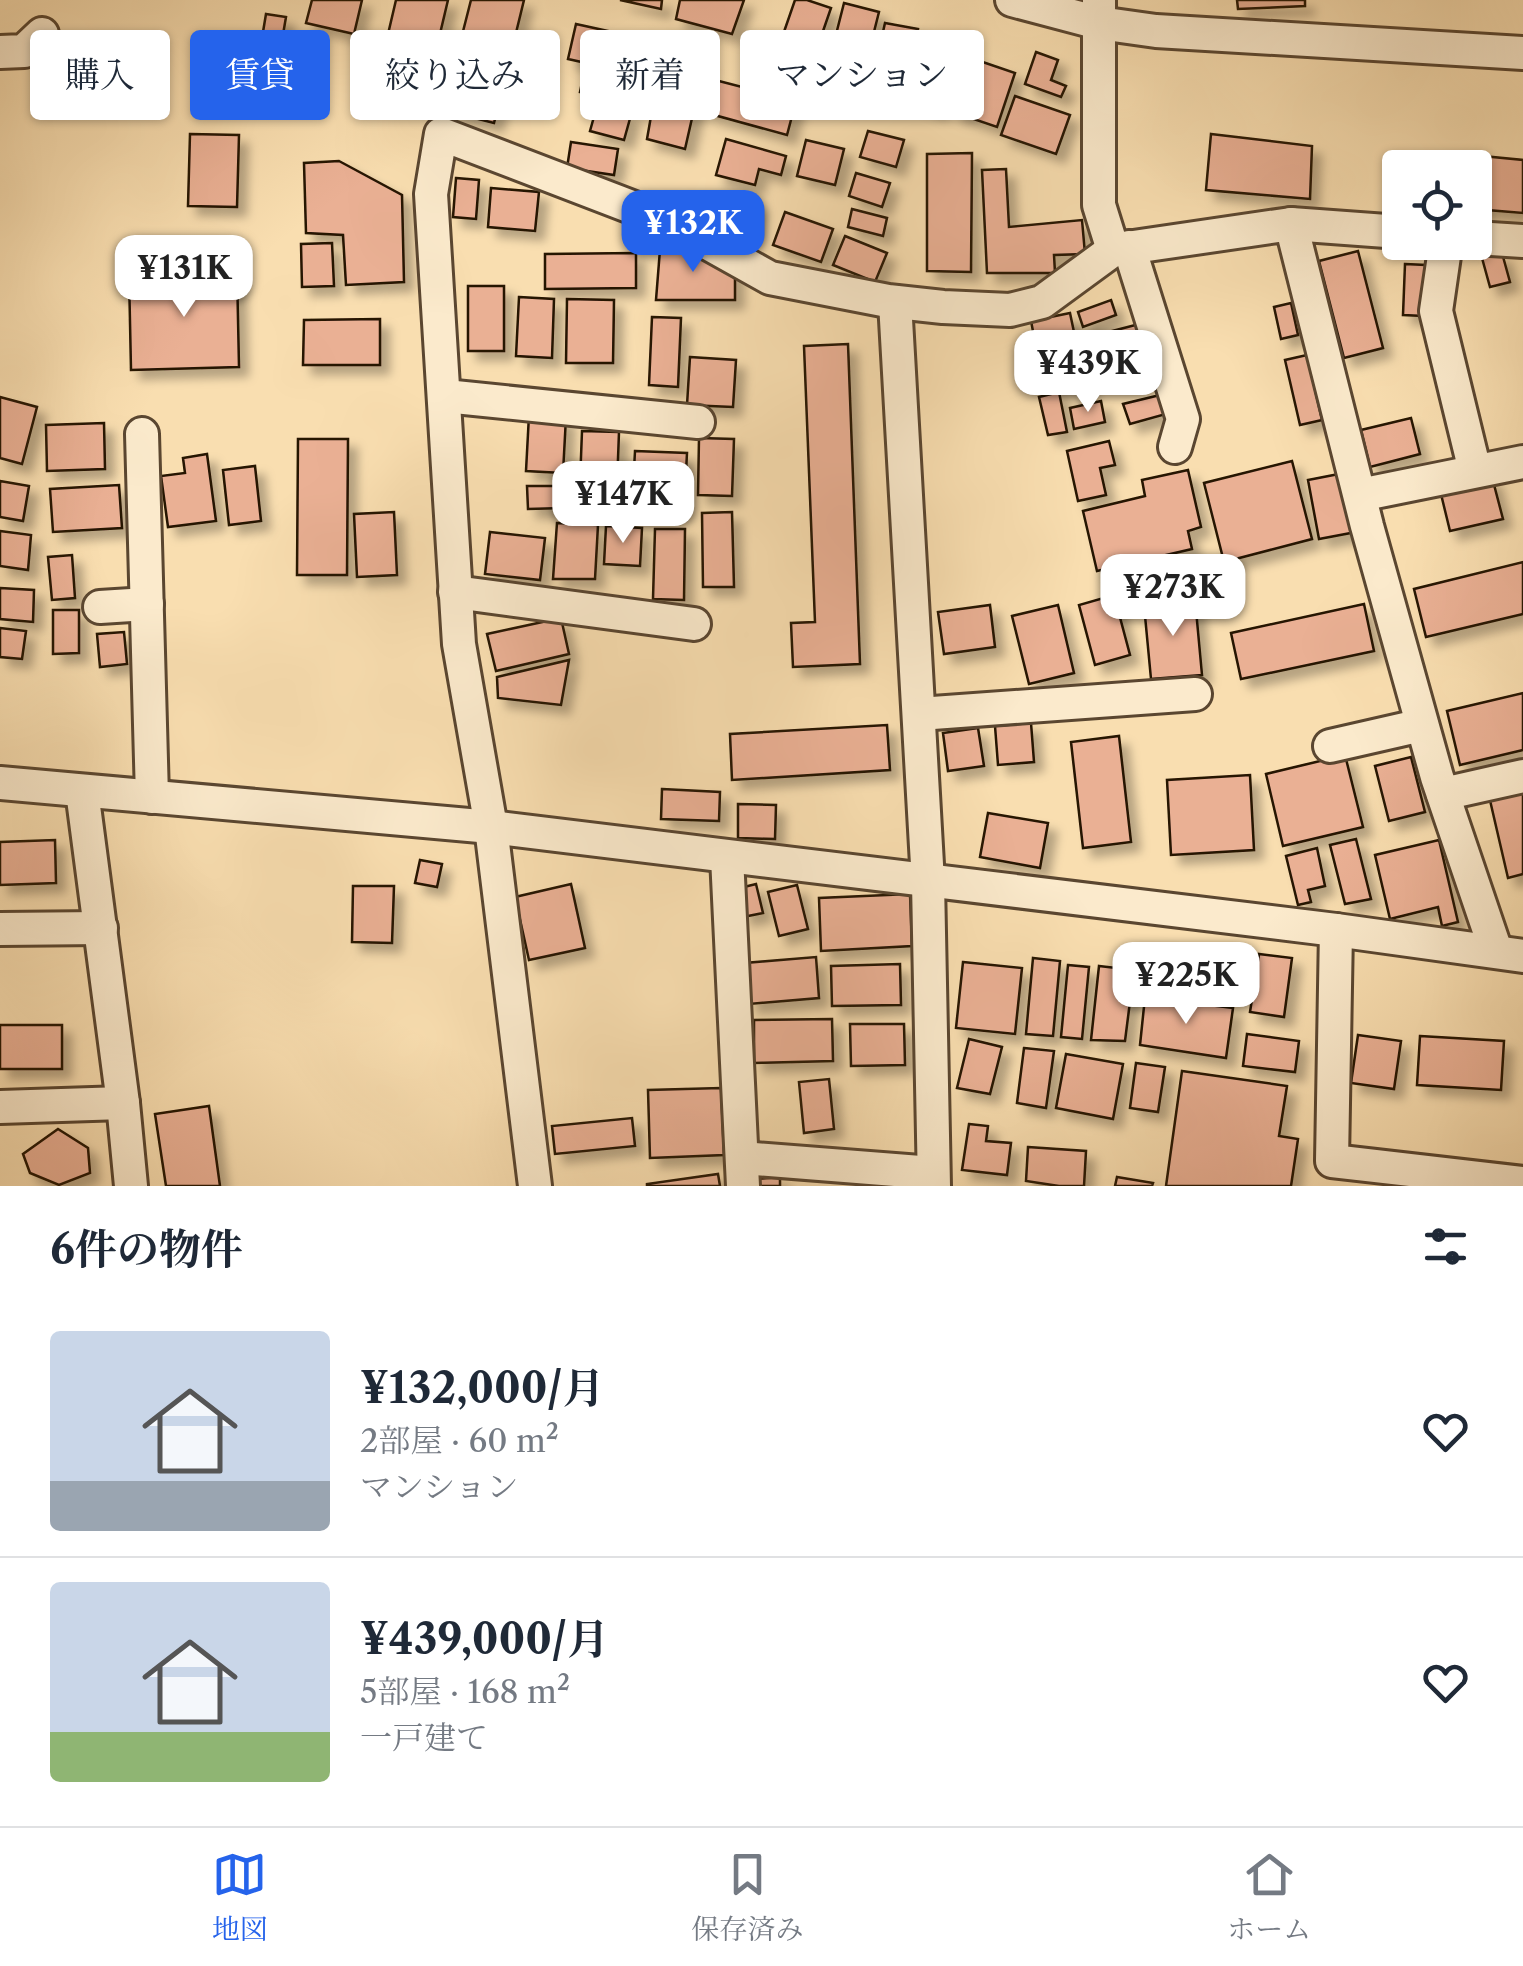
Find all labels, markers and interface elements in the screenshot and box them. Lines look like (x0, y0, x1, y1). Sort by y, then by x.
chip: 購入 (30, 30, 170, 120)
chip: 賃貸 (190, 30, 330, 120)
chip: 絞り込み (350, 30, 560, 120)
chip: 新着 (580, 30, 720, 120)
chip: マンション (740, 30, 984, 120)
map controls (1382, 150, 1492, 260)
button: locate (1382, 150, 1492, 260)
pin: ¥132K (623, 190, 763, 275)
text: ¥132K (644, 203, 742, 242)
pin: ¥131K (114, 235, 254, 320)
text: ¥131K (137, 248, 231, 287)
pin: ¥439K (1018, 330, 1158, 415)
text: ¥439K (1036, 343, 1140, 382)
pin: ¥147K (553, 461, 693, 546)
text: ¥147K (574, 474, 672, 513)
pin: ¥273K (1103, 554, 1243, 639)
text: ¥273K (1122, 567, 1224, 606)
pin: ¥225K (1116, 942, 1256, 1027)
text: ¥225K (1135, 955, 1237, 994)
icon: filters (1418, 1219, 1473, 1274)
text: 6件の物件 (50, 1223, 243, 1275)
text: ¥132,000/月 (360, 1362, 605, 1414)
icon: home (130, 1371, 250, 1491)
icon: heart (1418, 1404, 1473, 1459)
text: 2部屋 · 60 m² (360, 1421, 559, 1460)
text: マンション (360, 1467, 519, 1506)
text: ¥439,000/月 (360, 1613, 609, 1665)
icon: home (130, 1622, 250, 1742)
icon: heart (1418, 1655, 1473, 1710)
text: 5部屋 · 168 m² (360, 1672, 570, 1711)
text: 一戸建て (360, 1718, 488, 1757)
tab: 地図 (212, 1847, 268, 1947)
tab: 保存済み (691, 1847, 803, 1947)
tab: ホーム (1227, 1847, 1311, 1947)

